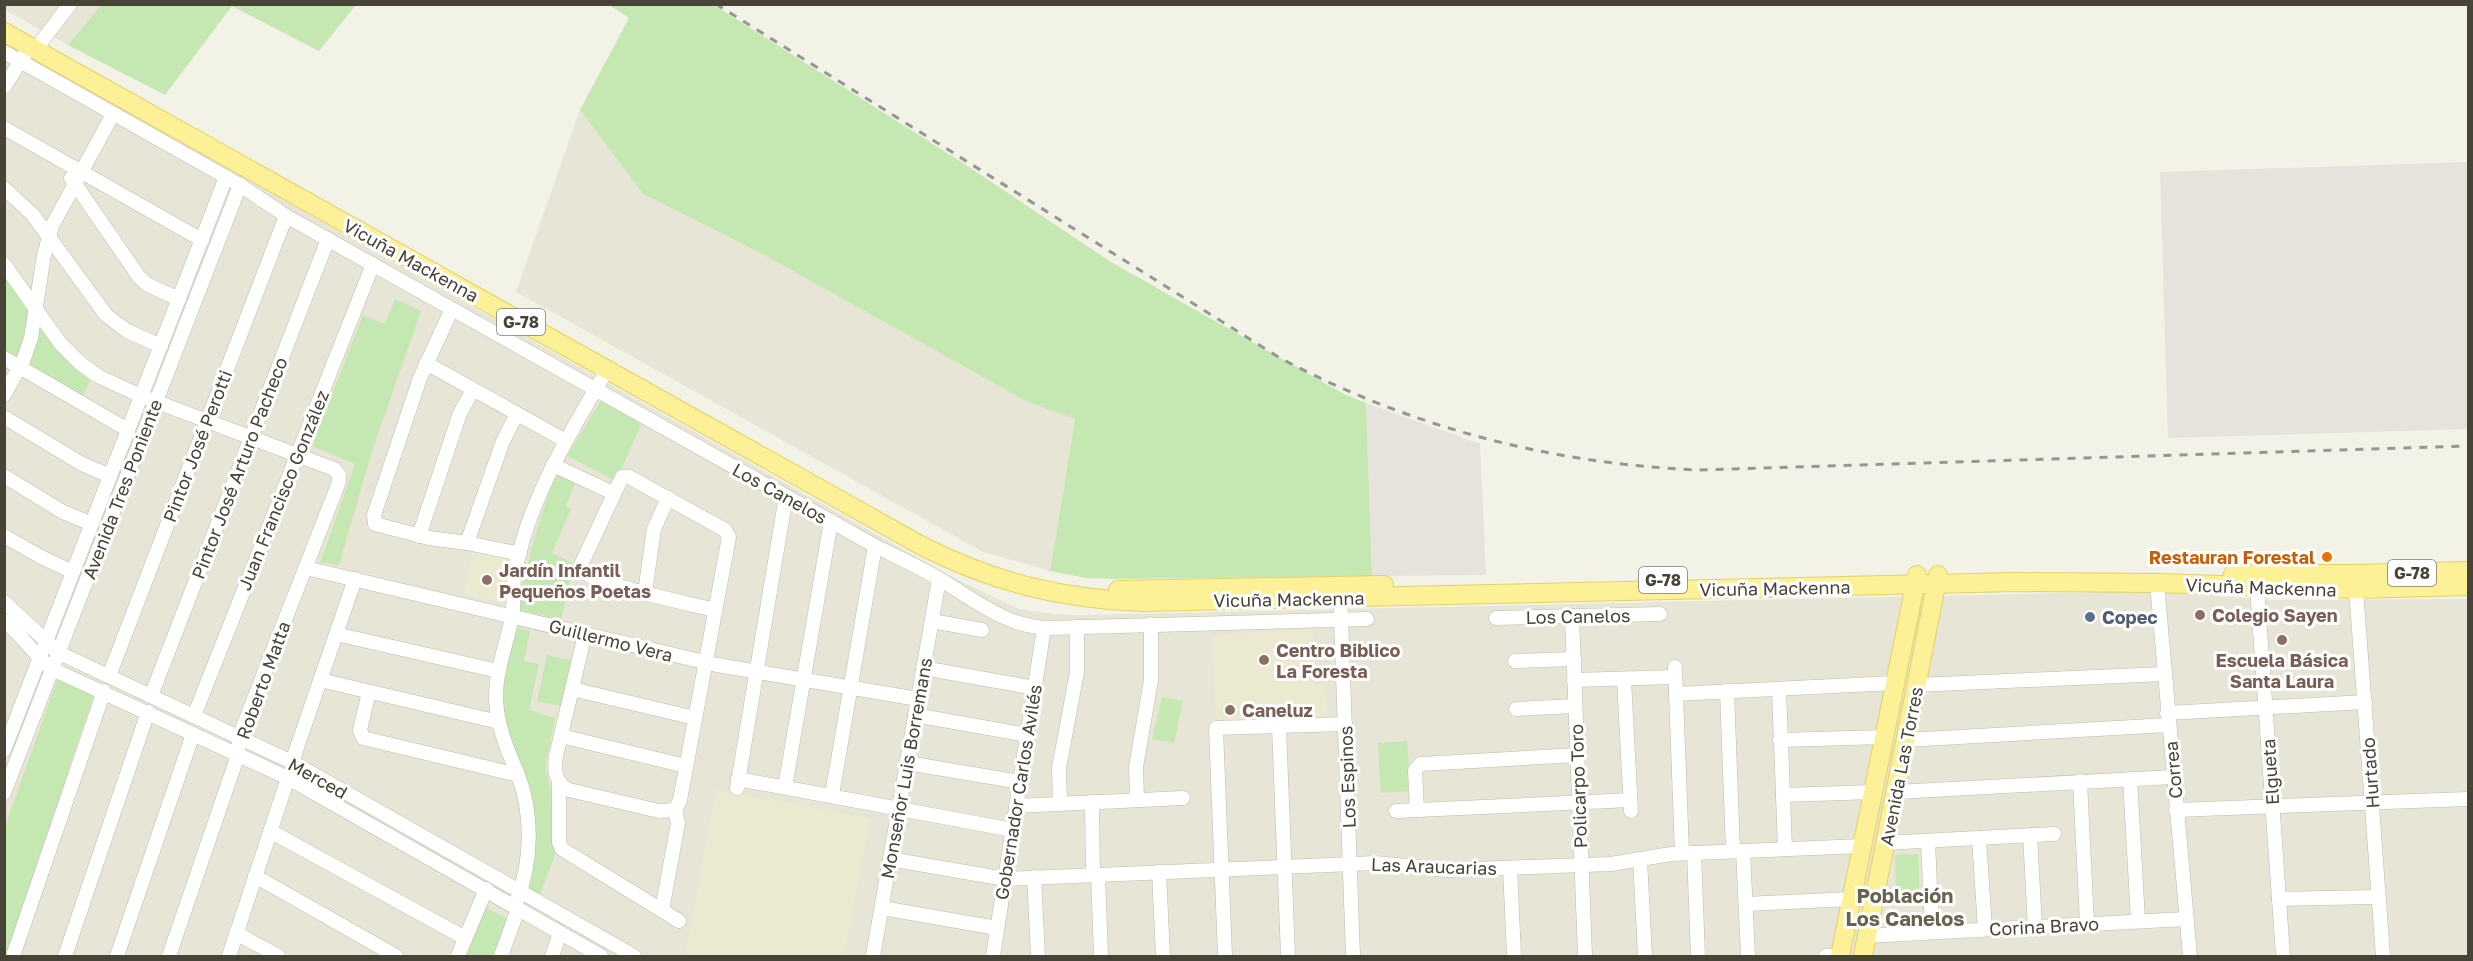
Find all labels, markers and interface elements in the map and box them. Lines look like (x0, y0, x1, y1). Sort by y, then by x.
street label: Vicuña Mackenna (339, 214, 483, 306)
road number: G-78 (497, 309, 545, 335)
street label: Pintor José Arturo Pacheco (186, 354, 292, 582)
street label: Pintor José Perotti (158, 367, 236, 525)
street label: Juan Francisco González (233, 387, 333, 593)
street label: Avenida Tres Poniente (78, 396, 166, 582)
street label: Los Canelos (729, 458, 831, 528)
place label: Restauran Forestal (2149, 546, 2315, 568)
marker: Restauran Forestal (2320, 550, 2334, 564)
place label: Jardín Infantil Pequeños Poetas (499, 559, 651, 602)
road number: G-78 (2388, 560, 2436, 586)
road number: G-78 (1639, 567, 1687, 593)
marker: Jardín Infantil Pequeños Poetas (480, 573, 494, 587)
street label: Vicuña Mackenna (2185, 573, 2337, 601)
street label: Vicuña Mackenna (1699, 576, 1851, 600)
street label: Vicuña Mackenna (1213, 587, 1365, 611)
street label: Los Canelos (1525, 604, 1631, 628)
place label: Colegio Sayen (2212, 604, 2338, 626)
place label: Copec (2102, 606, 2158, 628)
marker: Colegio Sayen (2193, 608, 2207, 622)
marker: Copec (2083, 610, 2097, 624)
street label: Guillermo Vera (547, 614, 675, 666)
street label: Roberto Matta (231, 618, 295, 742)
marker: Escuela Básica Santa Laura (2275, 633, 2289, 647)
place label: Centro Biblico La Foresta (1276, 639, 1401, 682)
place label: Escuela Básica Santa Laura (2216, 649, 2348, 692)
marker: Centro Biblico La Foresta (1257, 653, 1271, 667)
street label: Monseñor Luis Borremans (876, 656, 936, 880)
street label: Gobernador Carlos Avilés (990, 683, 1046, 901)
street label: Avenida Las Torres (1875, 685, 1927, 847)
place label: Caneluz (1242, 699, 1313, 721)
marker: Caneluz (1223, 703, 1237, 717)
street label: Policarpo Toro (1565, 723, 1591, 849)
street label: Los Espinos (1334, 725, 1360, 829)
street label: Hurtado (2357, 737, 2383, 809)
street label: Elgueta (2257, 738, 2283, 806)
street label: Correa (2160, 740, 2186, 800)
street label: Merced (285, 753, 351, 803)
street label: Las Araucarias (1371, 853, 1497, 879)
district label: Población Los Canelos (1845, 883, 1965, 930)
street label: Corina Bravo (1989, 912, 2099, 940)

